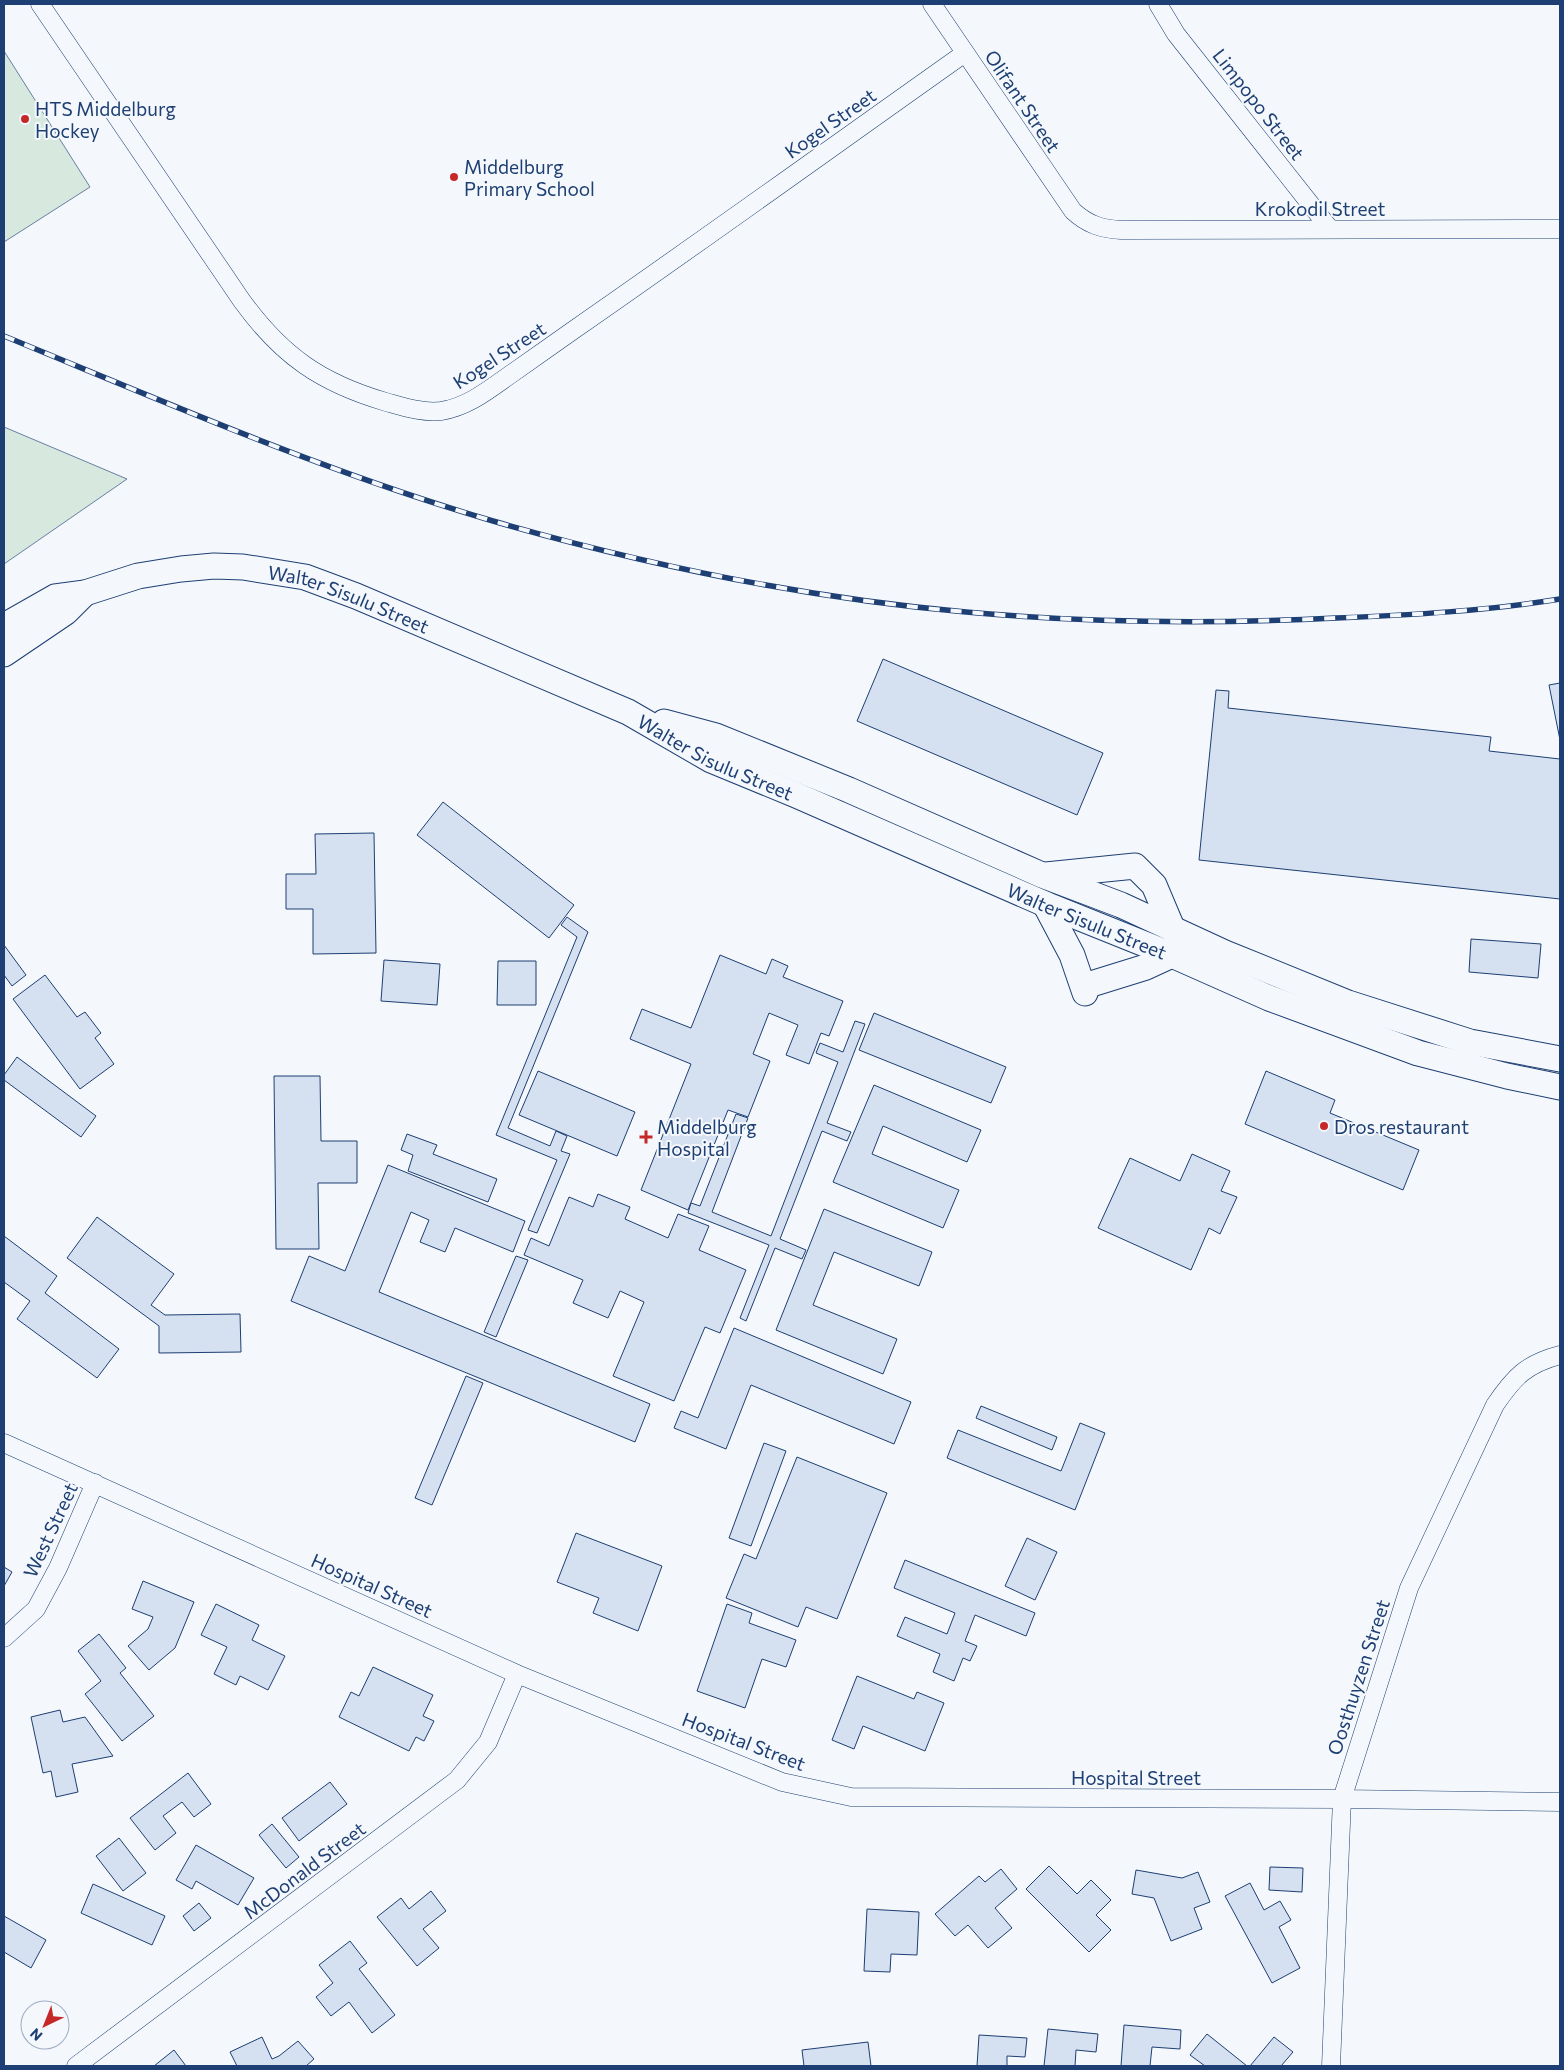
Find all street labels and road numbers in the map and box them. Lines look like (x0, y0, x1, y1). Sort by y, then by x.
street label: Limpopo Street (1208, 44, 1310, 164)
street label: Olifant Street (980, 45, 1066, 157)
street label: Kogel Street (780, 83, 880, 163)
street label: Krokodil Street (1255, 197, 1386, 220)
street label: Kogel Street (448, 316, 550, 393)
street label: Walter Sisulu Street (266, 560, 433, 637)
street label: Walter Sisulu Street (634, 709, 797, 804)
street label: Walter Sisulu Street (1004, 877, 1170, 963)
street label: West Street (18, 1479, 82, 1581)
street label: Hospital Street (308, 1548, 436, 1622)
street label: Oosthuyzen Street (1322, 1596, 1394, 1758)
street label: Hospital Street (679, 1707, 809, 1775)
street label: Hospital Street (1071, 1766, 1201, 1789)
street label: McDonald Street (238, 1817, 370, 1923)

